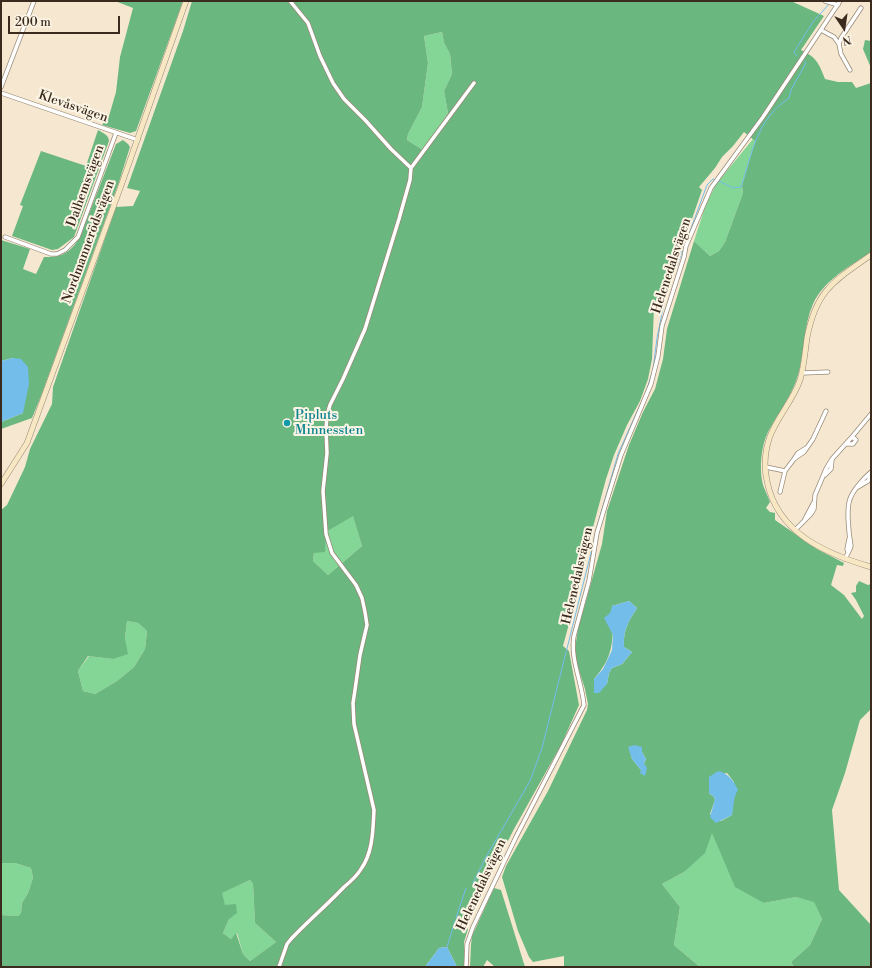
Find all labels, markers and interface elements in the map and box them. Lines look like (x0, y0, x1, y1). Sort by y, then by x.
scale bar (10, 8, 122, 34)
north arrow (824, 8, 864, 48)
text: 200 m (15, 15, 51, 30)
text: N (841, 32, 853, 47)
street label: Klevåsvägen (36, 88, 110, 126)
street label: Dalhemsvägen (64, 143, 108, 229)
street label: Nordmannerödsvägen (59, 178, 119, 306)
street label: Helenedalsvägen (649, 216, 695, 316)
place label: Pipluts Minnessten (295, 408, 363, 439)
marker: Pipluts Minnessten (282, 418, 292, 428)
street label: Helenedalsvägen (559, 526, 597, 626)
street label: Helenedalsvägen (454, 837, 510, 933)

